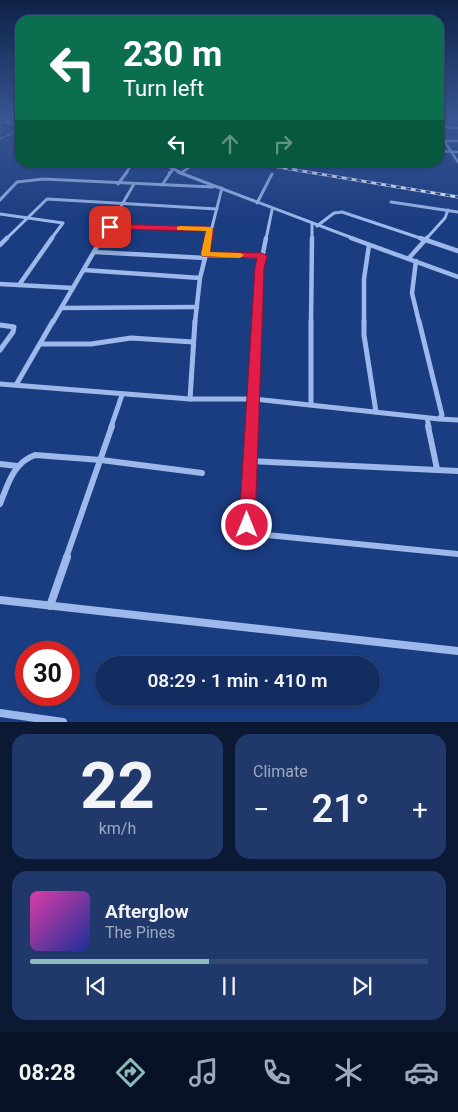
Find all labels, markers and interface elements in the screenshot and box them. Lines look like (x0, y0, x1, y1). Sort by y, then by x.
text: 230 m (123, 34, 222, 75)
icon: left (40, 35, 105, 100)
text: Turn left (123, 76, 204, 101)
icon: left (163, 130, 191, 158)
icon: ahead (216, 130, 244, 158)
icon: right (269, 130, 297, 158)
pin (89, 206, 131, 248)
icon: arrive (96, 213, 124, 241)
position arrow (220, 498, 272, 550)
speed limit sign: 30 (15, 641, 80, 706)
text: 08:29 · 1 min · 410 m (147, 669, 328, 692)
text: 22 (80, 748, 155, 824)
text: Climate (253, 762, 308, 781)
text: 21° (312, 787, 370, 831)
text: − (253, 793, 269, 826)
text: + (412, 793, 428, 826)
text: km/h (99, 819, 136, 838)
text: Afterglow (105, 900, 189, 923)
text: The Pines (105, 923, 175, 942)
icon: previous (82, 972, 110, 1000)
icon: pause (215, 972, 243, 1000)
icon: next (348, 972, 376, 1000)
icon: directions (113, 1055, 148, 1090)
icon: music (186, 1055, 221, 1090)
icon: phone (259, 1055, 294, 1090)
icon: climate (331, 1055, 366, 1090)
icon: car (404, 1055, 439, 1090)
text: 08:28 (19, 1060, 76, 1085)

